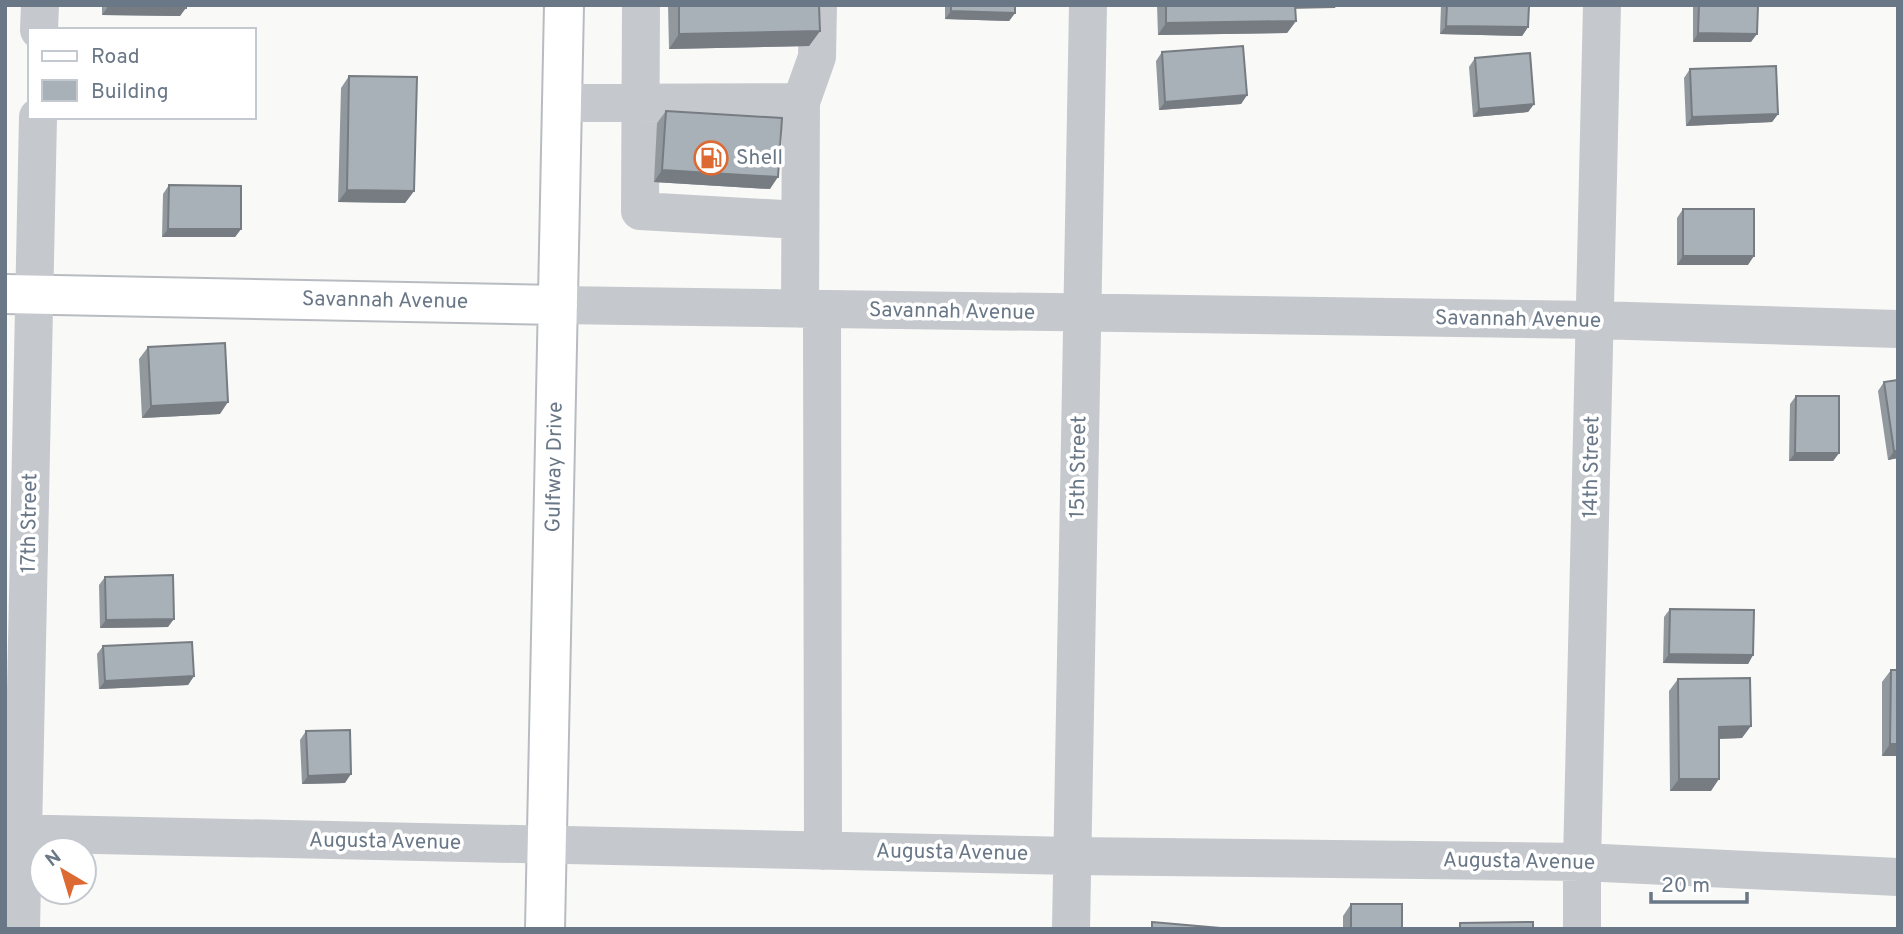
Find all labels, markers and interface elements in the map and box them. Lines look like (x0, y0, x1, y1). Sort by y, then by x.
legend (28, 28, 256, 119)
text: Road (91, 44, 140, 71)
text: Building (91, 79, 169, 106)
fuel station icon: Shell (692, 139, 730, 177)
place label: Shell (736, 145, 783, 172)
street label: Savannah Avenue (302, 286, 468, 316)
street label: Savannah Avenue (869, 297, 1035, 327)
street label: Savannah Avenue (1435, 305, 1601, 335)
street label: Gulfway Drive (540, 401, 570, 533)
street label: 15th Street (1065, 415, 1093, 519)
street label: 14th Street (1578, 415, 1606, 519)
street label: 17th Street (16, 473, 44, 573)
street label: Augusta Avenue (309, 827, 461, 857)
north arrow (28, 836, 98, 906)
street label: Augusta Avenue (876, 838, 1028, 868)
text: N (41, 846, 67, 873)
street label: Augusta Avenue (1443, 847, 1595, 877)
scale bar (1651, 860, 1747, 904)
text: 20 m (1661, 873, 1710, 900)

